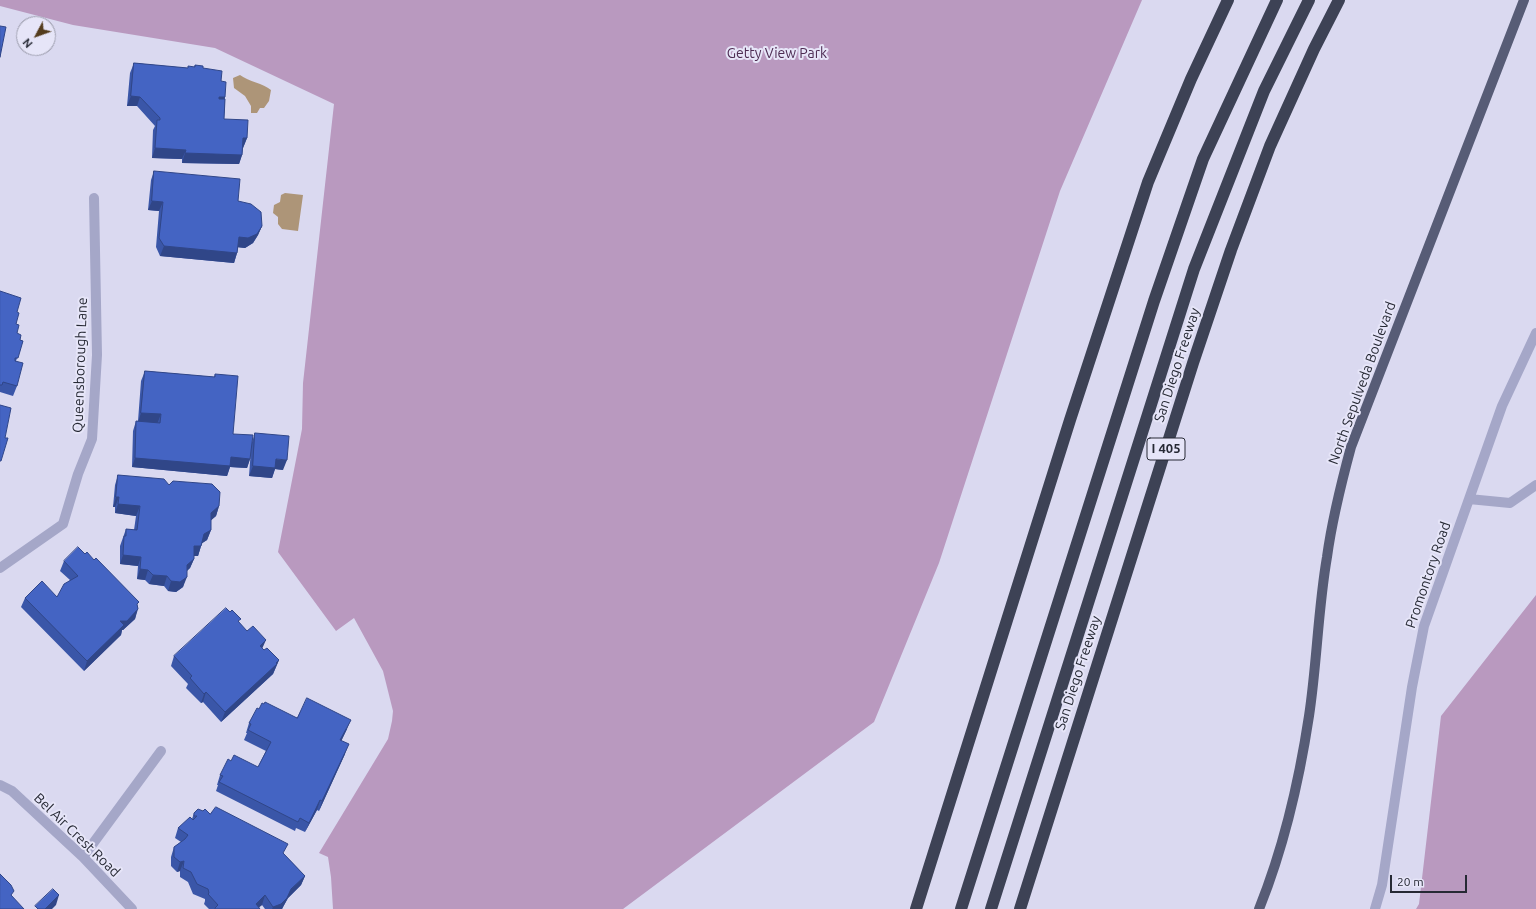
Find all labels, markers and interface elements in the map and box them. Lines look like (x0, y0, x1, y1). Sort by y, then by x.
north arrow (16, 16, 56, 56)
text: N (20, 36, 35, 50)
park label: Getty View Park (727, 45, 827, 61)
street label: Queensborough Lane (69, 297, 91, 433)
street label: North Sepulveda Boulevard (1325, 299, 1399, 467)
street label: San Diego Freeway (1151, 306, 1203, 424)
road number: I 405 (1147, 438, 1185, 460)
street label: Promontory Road (1402, 519, 1454, 631)
street label: San Diego Freeway (1052, 614, 1104, 732)
street label: Bel Air Crest Road (30, 790, 124, 880)
scale bar (1392, 867, 1469, 893)
text: 20 m (1397, 875, 1424, 888)

